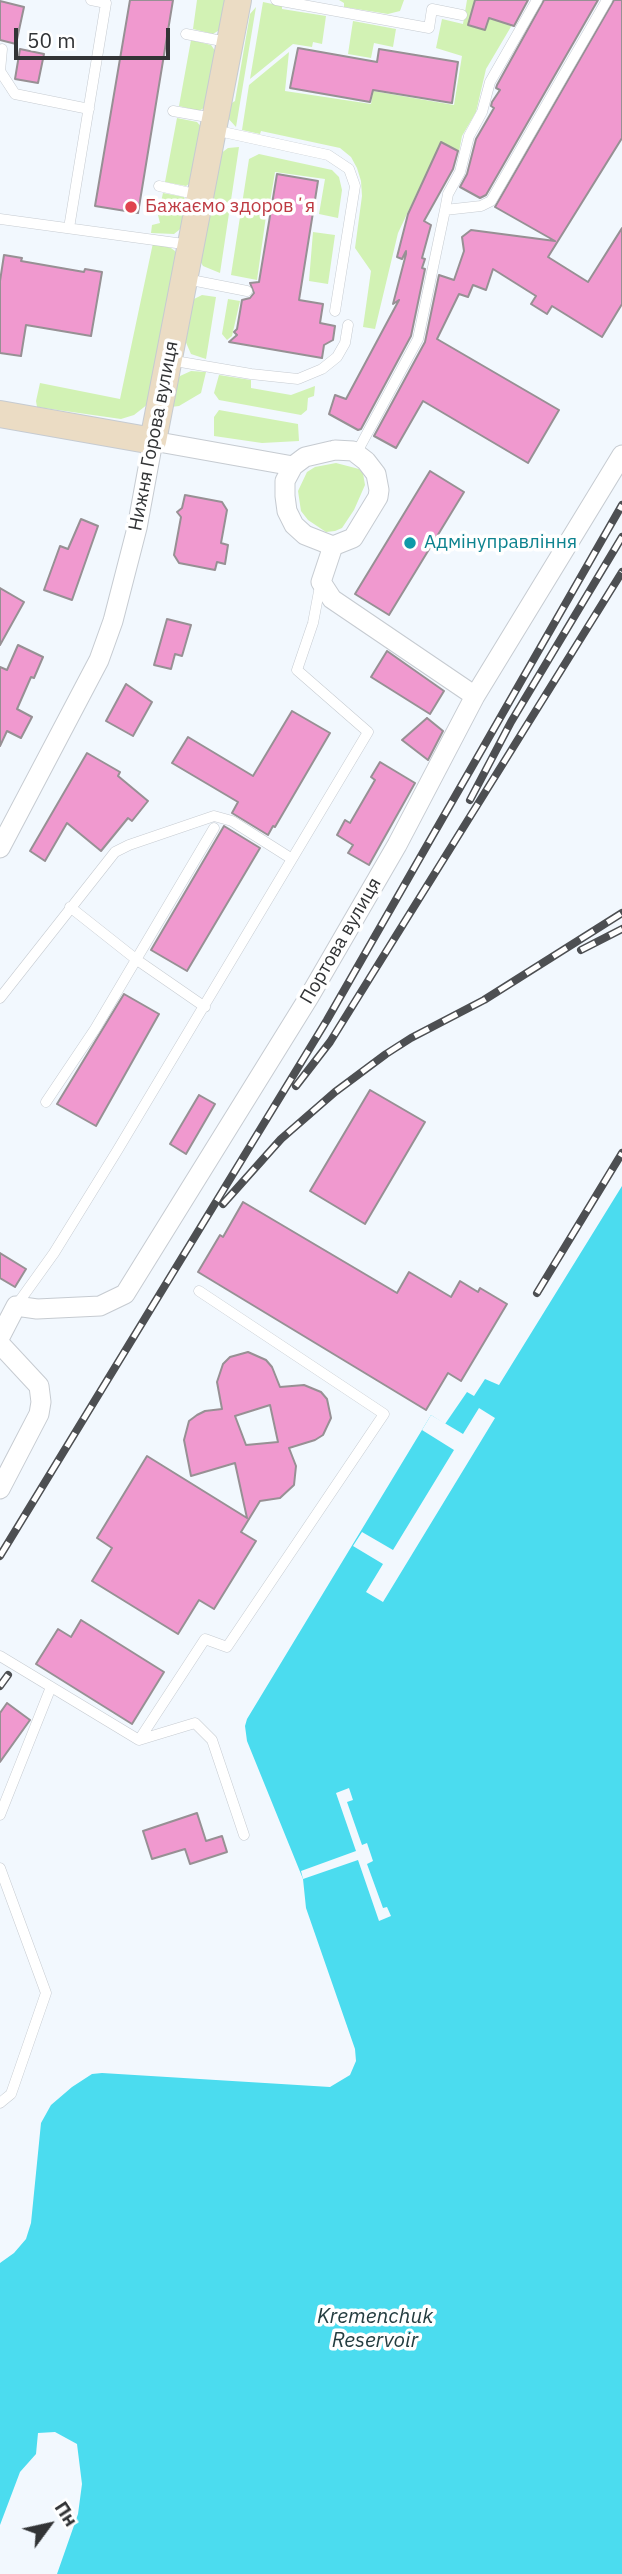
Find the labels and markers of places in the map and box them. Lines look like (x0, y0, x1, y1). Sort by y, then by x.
place label: Бажаємо здоровʼя (145, 196, 315, 218)
marker: Бажаємо здоровʼя (123, 199, 139, 215)
place label: Адмінуправління (424, 532, 577, 554)
marker: Адмінуправління (402, 535, 418, 551)

